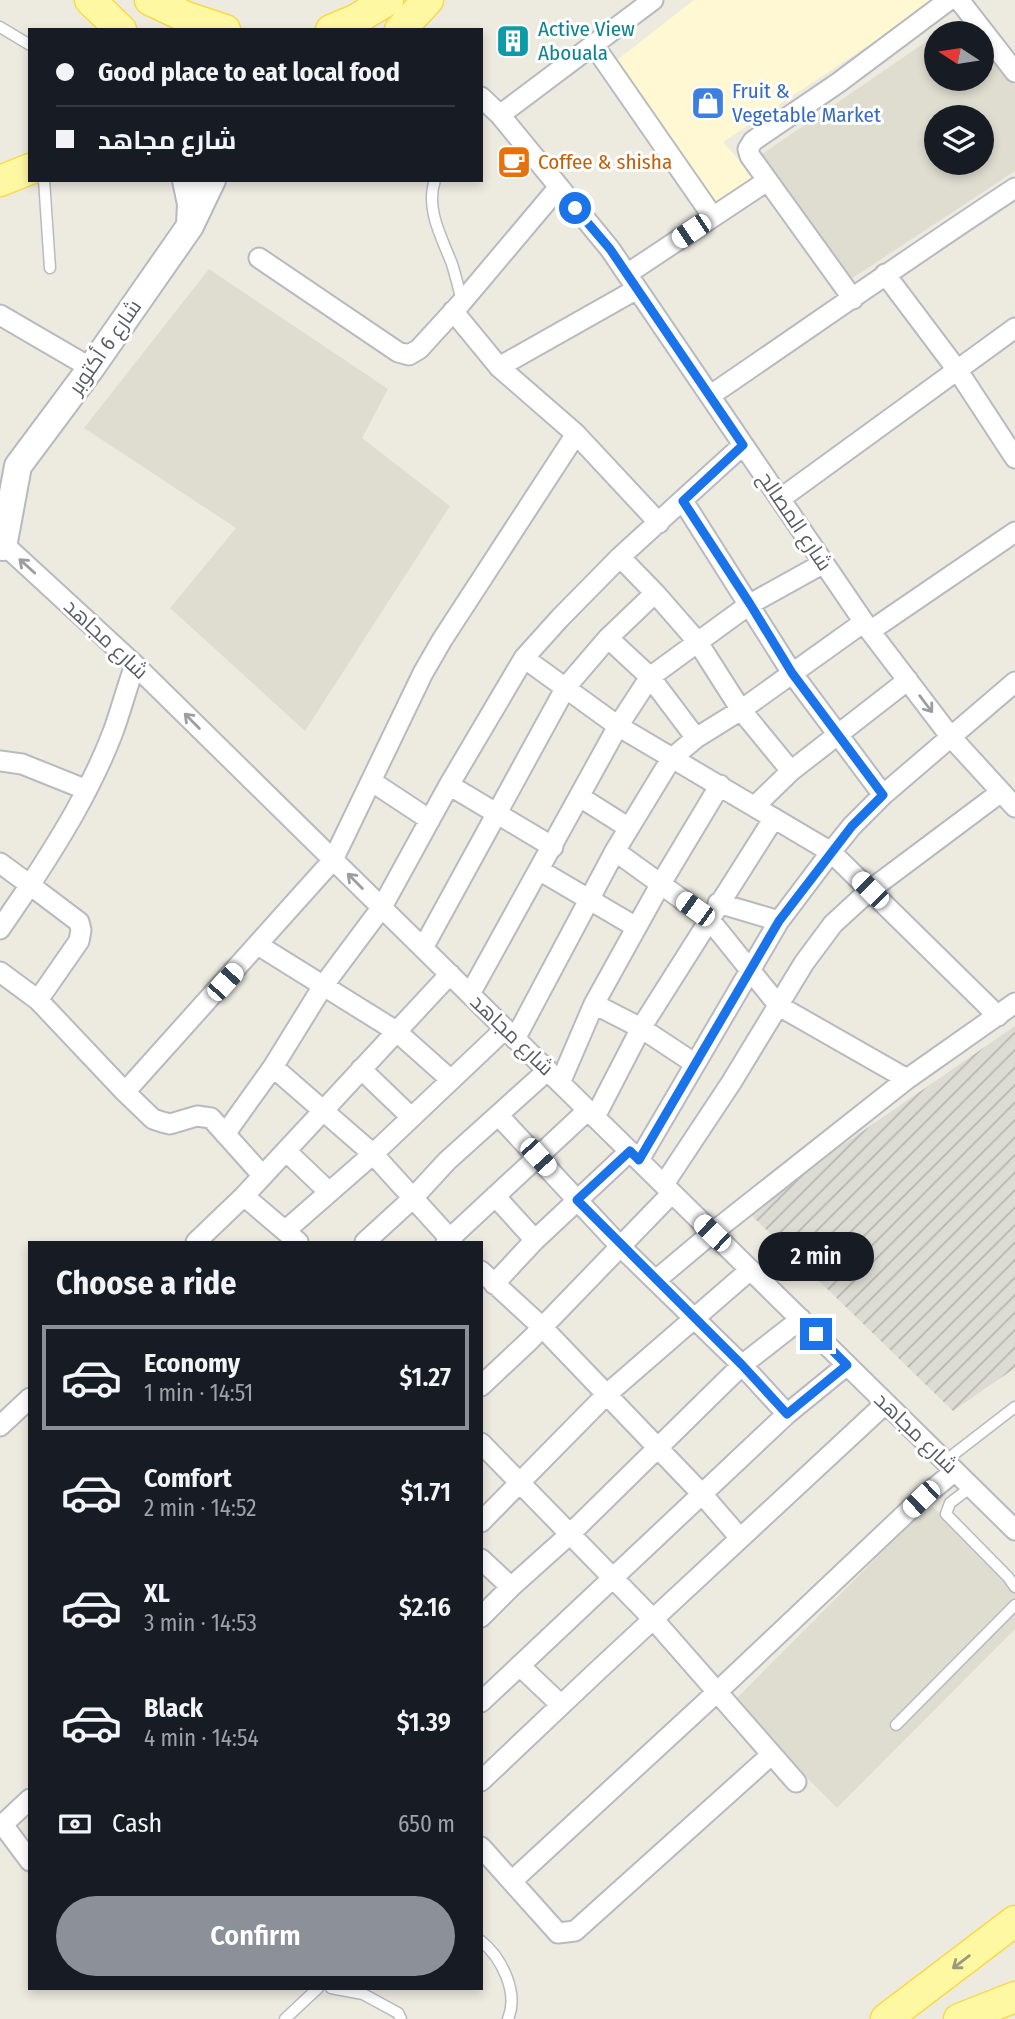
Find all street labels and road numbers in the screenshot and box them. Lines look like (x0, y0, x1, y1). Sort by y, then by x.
street label: شارع 6 أكتوبر (62, 294, 148, 401)
street label: شارع المصالح (751, 466, 838, 576)
street label: شارع مجاهد (58, 593, 154, 685)
street label: شارع مجاهد (464, 989, 559, 1082)
street label: شارع مجاهد (868, 1387, 963, 1480)

